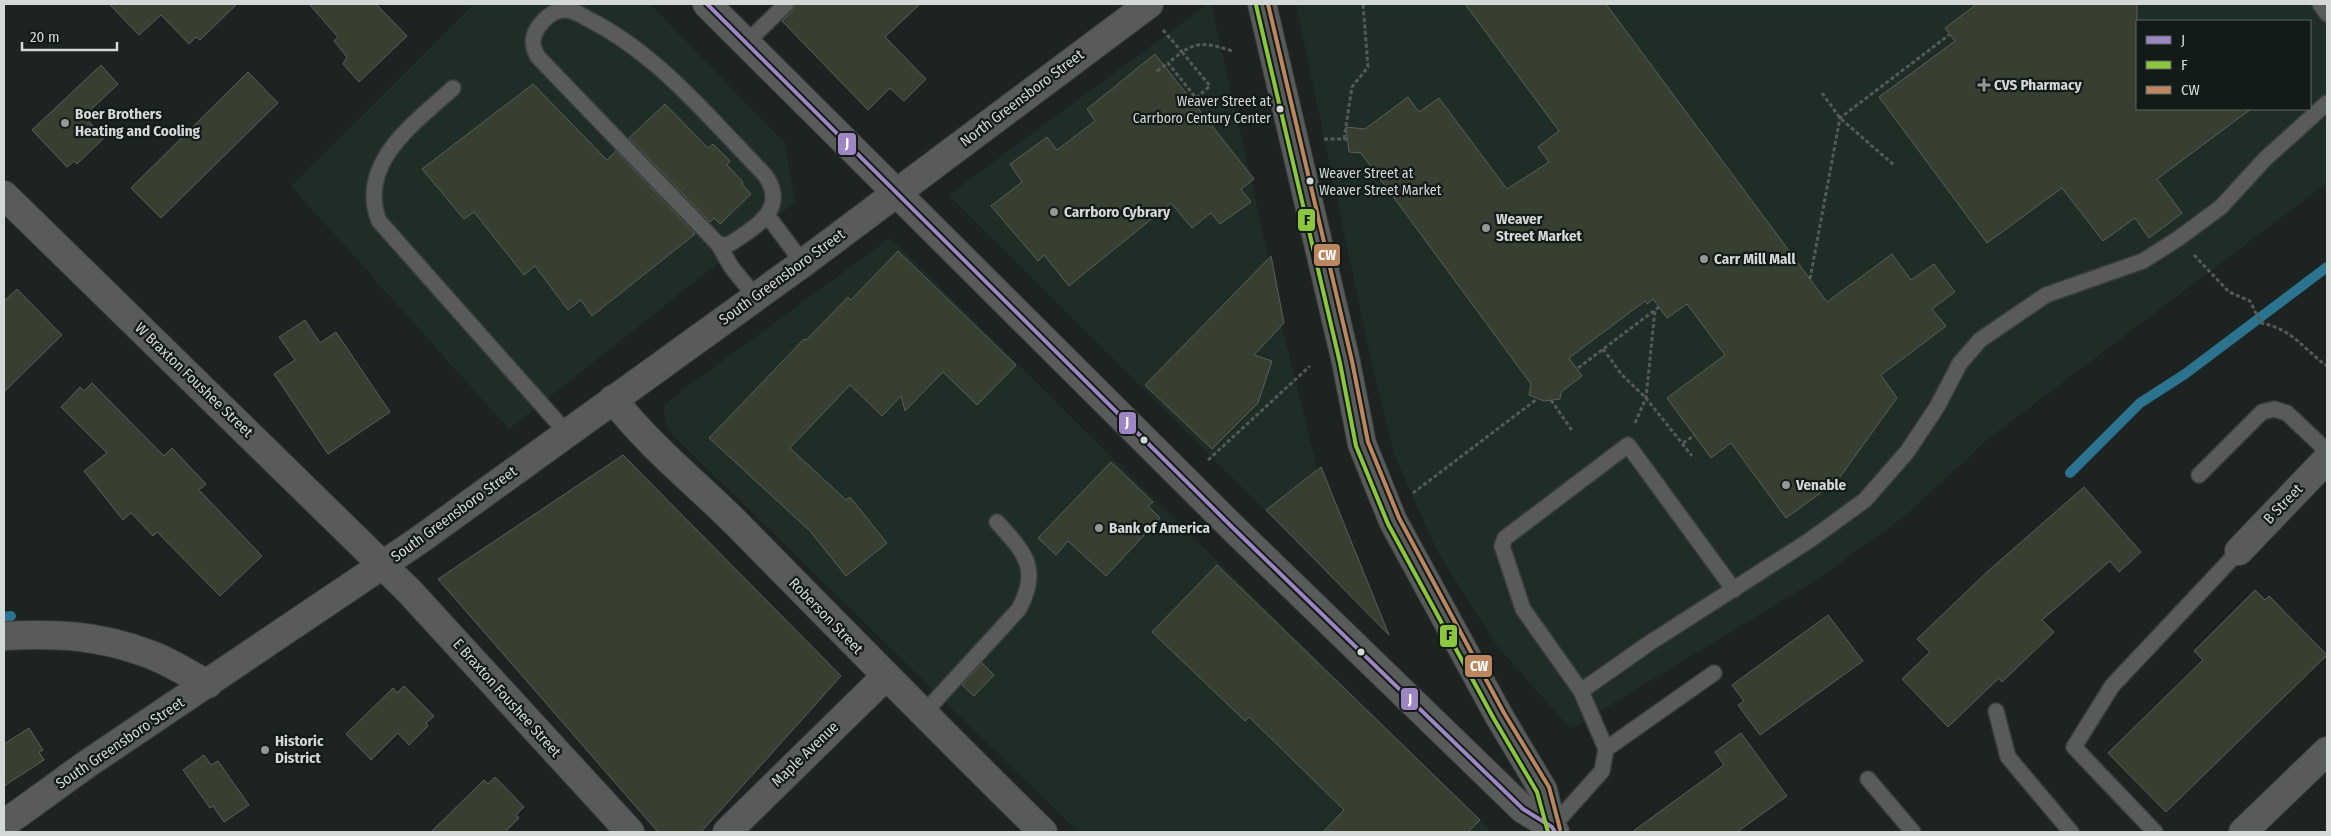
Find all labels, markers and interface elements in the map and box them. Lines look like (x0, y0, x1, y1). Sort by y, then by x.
scale bar (22, 20, 118, 52)
legend (2136, 20, 2311, 110)
text: 20 m (30, 28, 60, 46)
text: J (2181, 31, 2185, 49)
street label: North Greensboro Street (957, 46, 1087, 150)
text: F (2181, 56, 2188, 74)
place label: CVS Pharmacy (1994, 76, 2083, 94)
marker: CVS Pharmacy (1978, 79, 1990, 91)
text: CW (2181, 81, 2200, 99)
place label: Weaver Street at Carrboro Century Center (1133, 93, 1271, 127)
marker: Weaver Street at Carrboro Century Center (1275, 104, 1285, 114)
place label: Boer Brothers Heating and Cooling (75, 105, 201, 140)
marker: Boer Brothers Heating and Cooling (59, 117, 71, 129)
line badge: J (837, 132, 857, 156)
text: J (844, 135, 849, 152)
place label: Weaver Street at Weaver Street Market (1319, 165, 1442, 199)
marker: Weaver Street at Weaver Street Market (1305, 176, 1315, 186)
place label: Carrboro Cybrary (1064, 203, 1171, 221)
marker: Carrboro Cybrary (1048, 206, 1060, 218)
line badge: F (1297, 208, 1316, 232)
place label: Weaver Street Market (1496, 210, 1583, 245)
text: F (1304, 212, 1311, 229)
marker: Weaver Street Market (1480, 222, 1492, 234)
street label: South Greensboro Street (716, 225, 848, 329)
line badge: CW (1313, 243, 1341, 267)
text: CW (1318, 247, 1336, 264)
place label: Carr Mill Mall (1714, 250, 1796, 268)
marker: Carr Mill Mall (1698, 253, 1710, 265)
street label: W Braxton Foushee Street (131, 319, 257, 441)
line badge: J (1118, 411, 1137, 435)
text: J (1124, 414, 1129, 431)
unlabelled marker (1139, 435, 1149, 445)
street label: South Greensboro Street (388, 462, 520, 566)
place label: Venable (1795, 476, 1847, 494)
marker: Venable (1780, 479, 1792, 491)
street label: B Street (2260, 480, 2306, 528)
place label: Bank of America (1109, 519, 1210, 537)
marker: Bank of America (1093, 522, 1105, 534)
street label: Roberson Street (785, 574, 867, 658)
line badge: F (1439, 624, 1458, 648)
text: F (1446, 627, 1453, 644)
street label: E Braxton Foushee Street (449, 635, 565, 761)
unlabelled marker (1356, 647, 1366, 657)
line badge: CW (1464, 654, 1493, 678)
text: CW (1470, 658, 1488, 675)
line badge: J (1400, 687, 1419, 711)
text: J (1407, 691, 1412, 708)
street label: South Greensboro Street (52, 693, 188, 793)
street label: Maple Avenue (768, 718, 842, 790)
place label: Historic District (275, 732, 324, 767)
marker: Historic District (259, 744, 271, 756)

